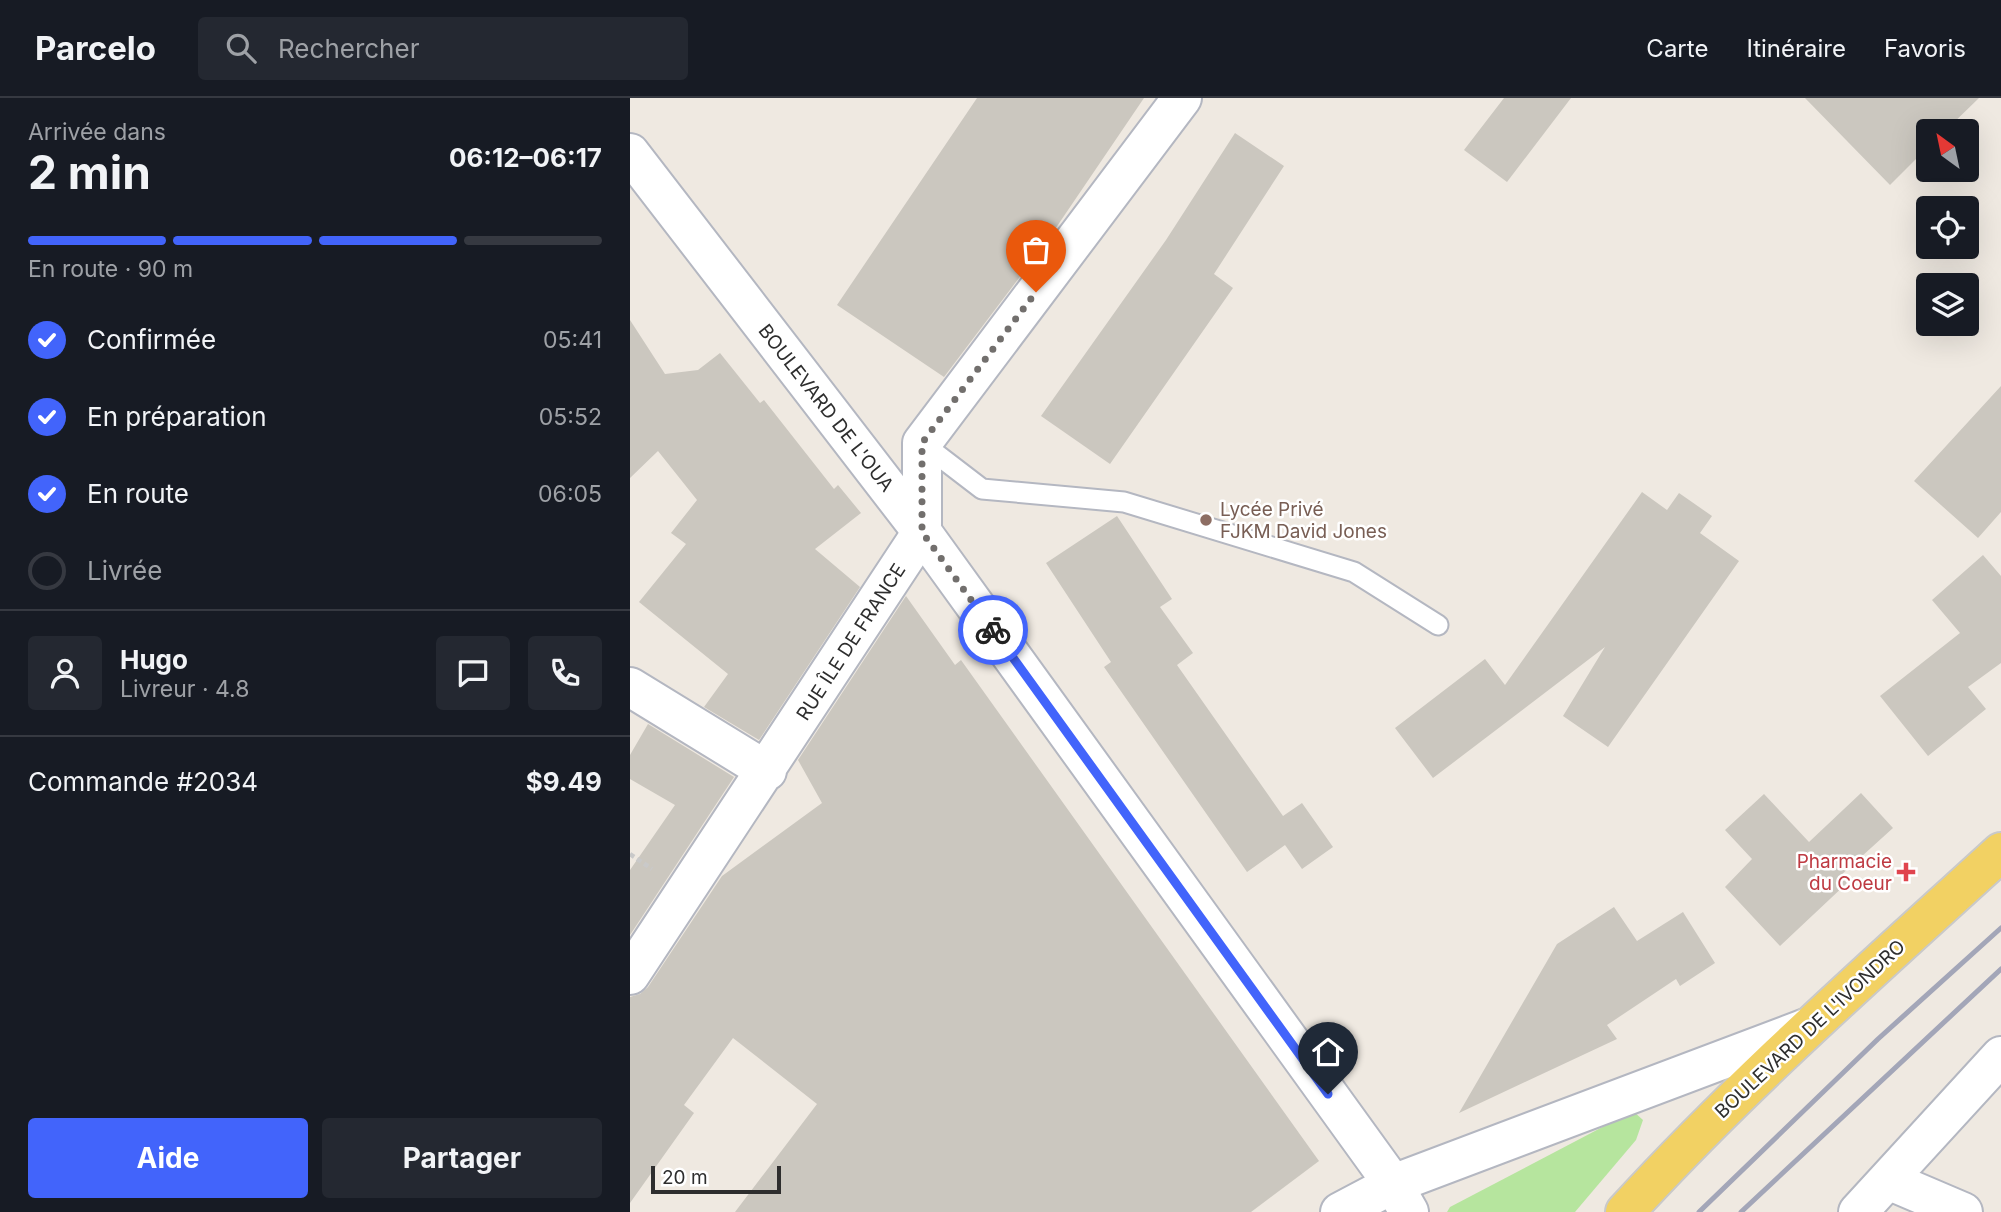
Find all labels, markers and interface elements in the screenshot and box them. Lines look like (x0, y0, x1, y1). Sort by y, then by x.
search box (198, 17, 688, 80)
text: Parcelo (35, 28, 156, 68)
icon: search (222, 29, 260, 67)
text: Rechercher (278, 33, 419, 64)
text: Carte (1646, 34, 1708, 63)
text: Itinéraire (1746, 34, 1846, 63)
text: Favoris (1884, 34, 1966, 63)
text: Arrivée dans (28, 118, 166, 146)
north arrow (1916, 119, 1979, 182)
map controls (1916, 119, 1979, 336)
text: 06:12–06:17 (449, 142, 602, 173)
text: 2 min (28, 144, 151, 200)
button: locate (1916, 196, 1979, 259)
pin (1006, 220, 1066, 292)
icon: bag (1017, 231, 1055, 269)
text: En route · 90 m (28, 255, 193, 283)
button: layers (1916, 273, 1979, 336)
street label: BOULEVARD DE L'OUA (754, 320, 898, 496)
icon: check (28, 321, 66, 359)
text: Confirmée (87, 324, 216, 355)
text: 05:41 (543, 326, 602, 354)
icon: check (28, 398, 66, 436)
text: En préparation (87, 401, 267, 432)
text: 05:52 (539, 403, 602, 431)
icon: check (28, 475, 66, 513)
text: En route (87, 478, 189, 509)
text: 06:05 (538, 480, 602, 508)
place label: Lycée Privé FJKM David Jones (1220, 498, 1387, 543)
marker: Lycée Privé FJKM David Jones (1198, 512, 1214, 528)
text: Livrée (87, 555, 162, 586)
street label: RUE ÎLE DE FRANCE (792, 559, 910, 725)
courier (958, 595, 1028, 665)
icon: bike (974, 611, 1012, 649)
button: person (28, 636, 102, 710)
button: chat (436, 636, 510, 710)
button: phone (528, 636, 602, 710)
text: Hugo (120, 644, 188, 675)
text: Livreur · 4.8 (120, 675, 249, 703)
text: Commande #2034 (28, 766, 258, 797)
text: $9.49 (526, 766, 602, 797)
place label: Pharmacie du Coeur (1797, 850, 1892, 895)
marker: Pharmacie du Coeur (1898, 864, 1914, 880)
street label: BOULEVARD DE L'IVONDRO (1710, 935, 1910, 1123)
pin (1298, 1022, 1358, 1094)
icon: home (1309, 1033, 1347, 1071)
button: Aide (28, 1118, 308, 1198)
button: Partager (322, 1118, 602, 1198)
scale bar (651, 1163, 780, 1195)
text: 20 m (662, 1166, 708, 1189)

